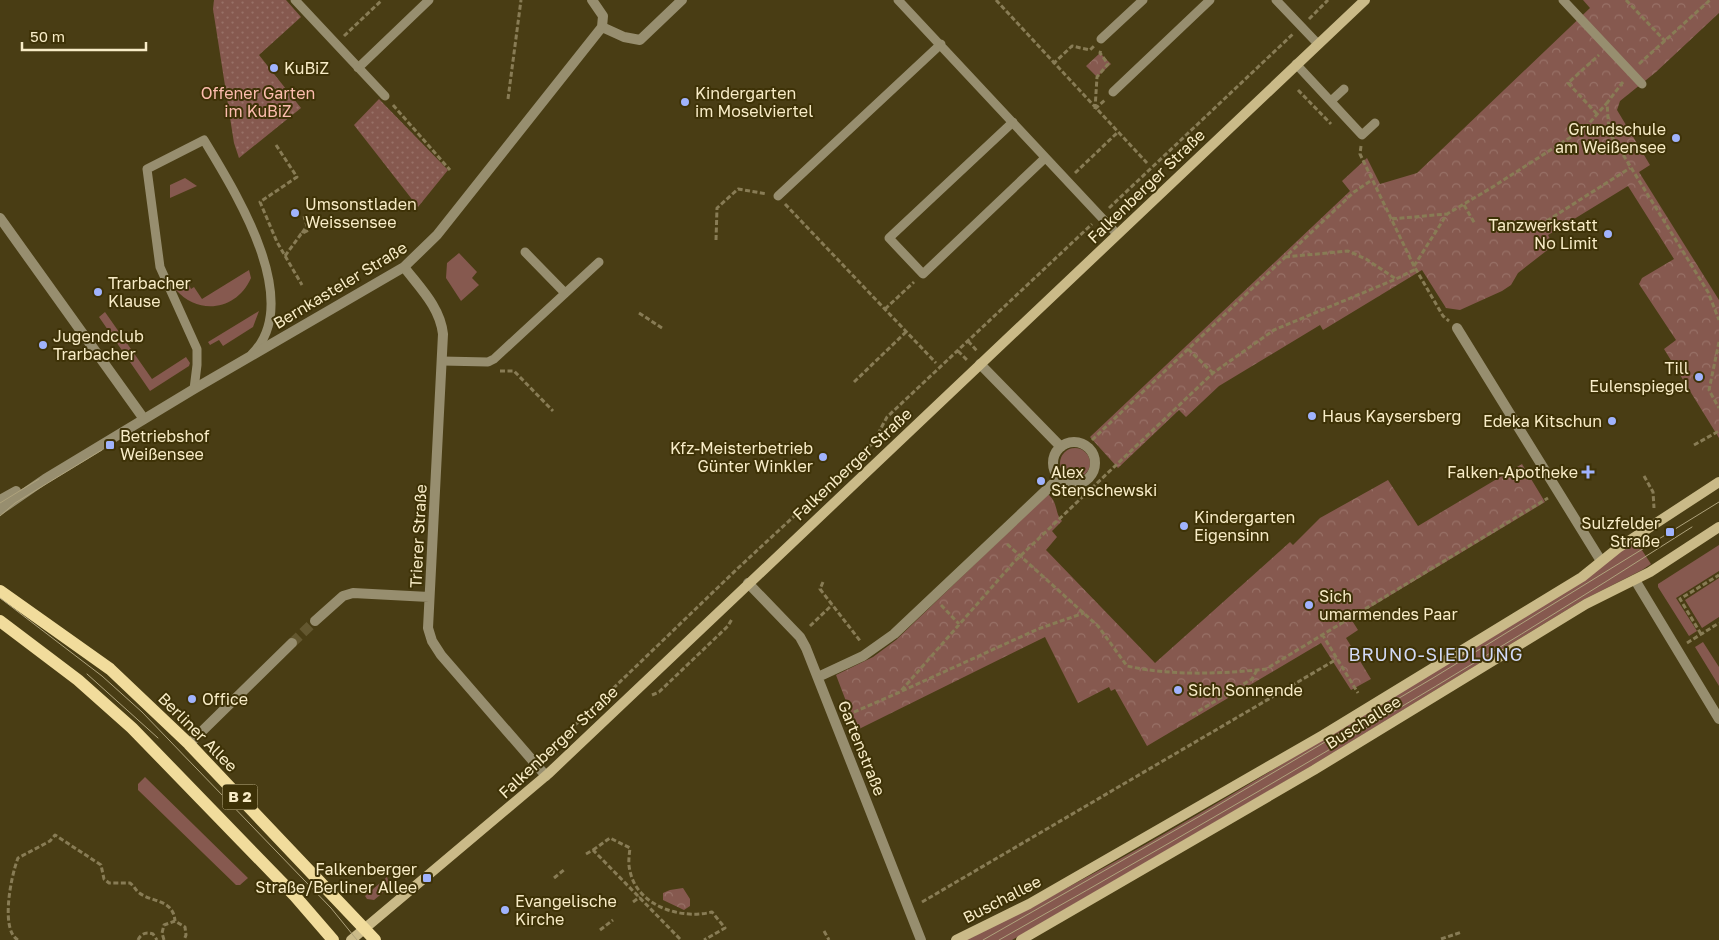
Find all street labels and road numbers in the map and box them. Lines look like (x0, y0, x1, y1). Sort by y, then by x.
street label: Falkenberger Straße (1083, 125, 1209, 247)
street label: Bernkasteler Straße (269, 237, 411, 333)
street label: Falkenberger Straße (788, 404, 916, 524)
street label: Trierer Straße (405, 484, 431, 588)
street label: Falkenberger Straße (494, 682, 622, 802)
street label: Berliner Allee (154, 688, 242, 776)
street label: Buschallee (1322, 691, 1404, 753)
street label: Gartenstraße (834, 697, 890, 799)
road number: B 2 (222, 784, 258, 810)
street label: Buschallee (960, 871, 1044, 927)

